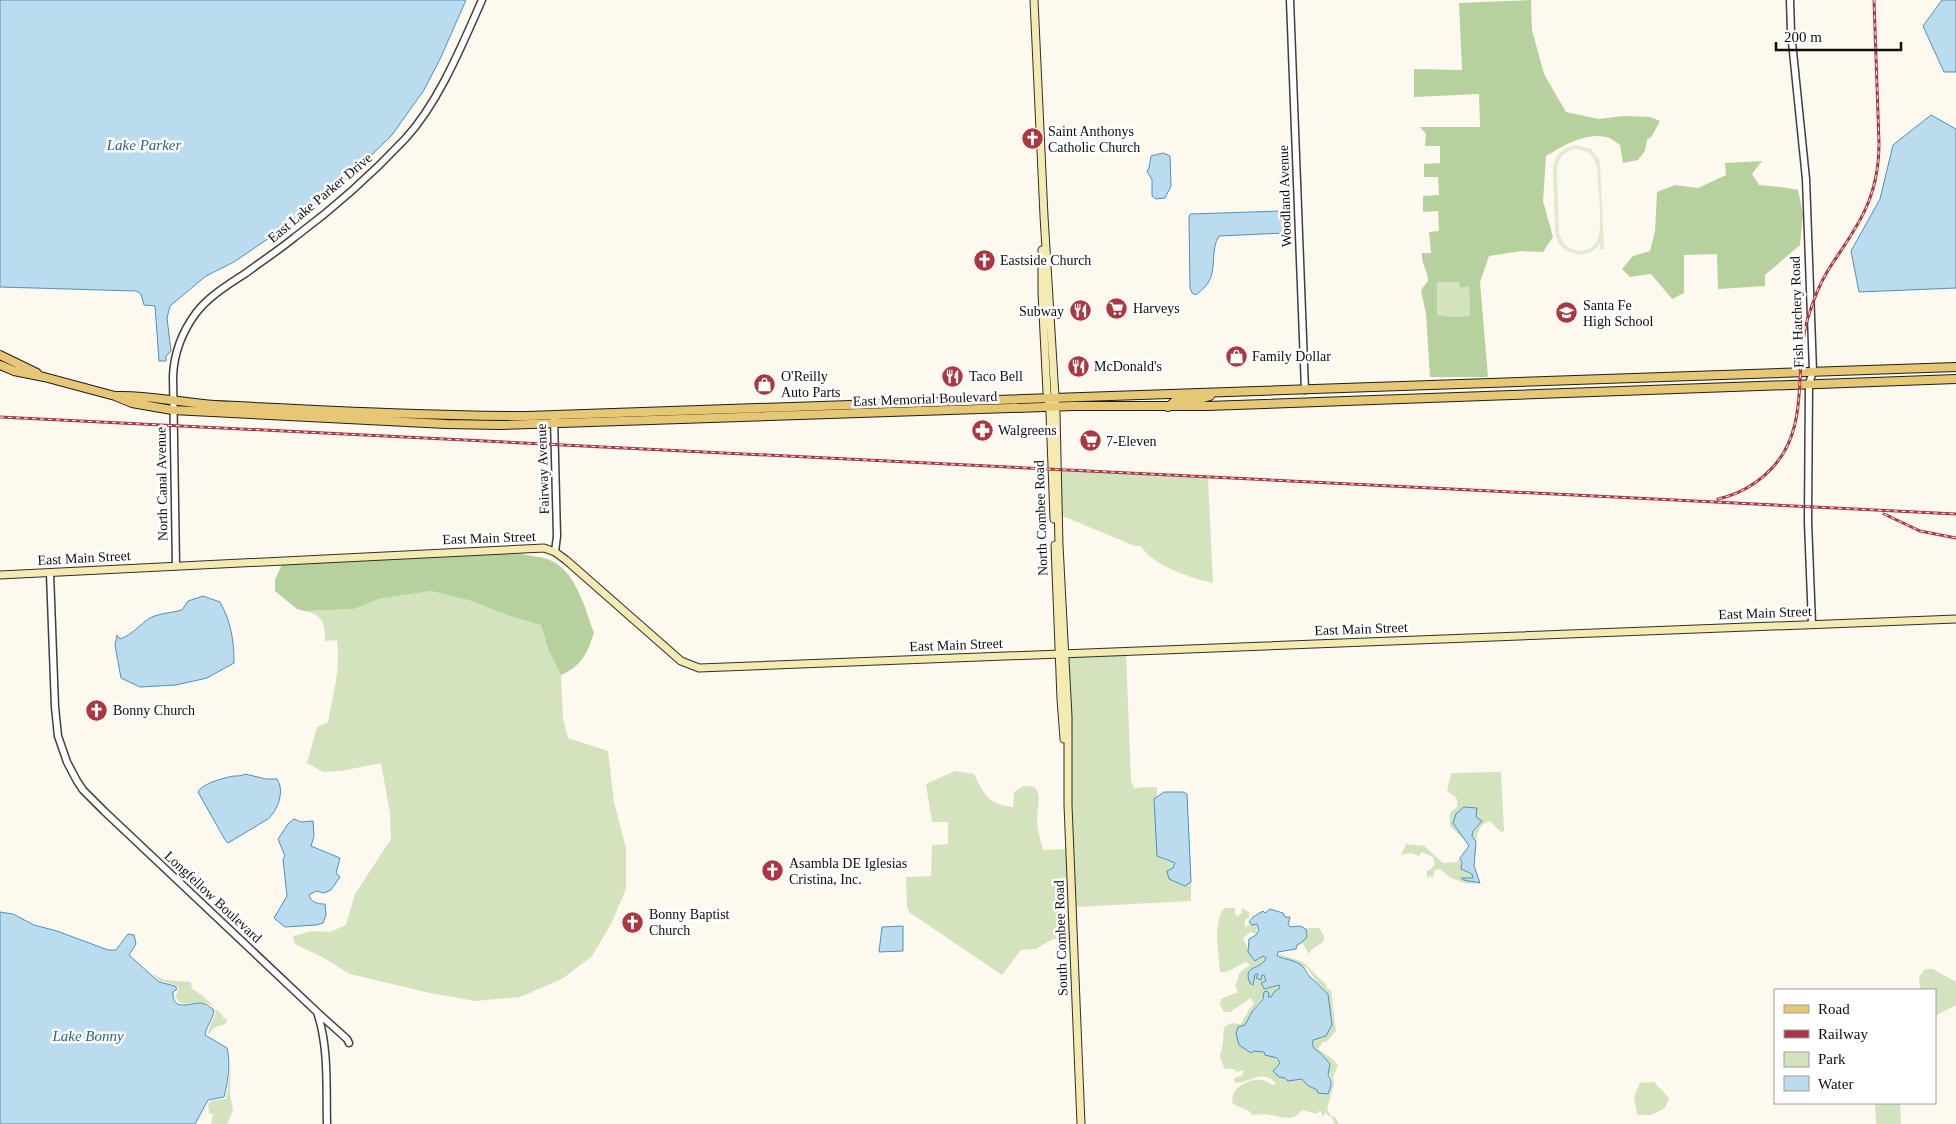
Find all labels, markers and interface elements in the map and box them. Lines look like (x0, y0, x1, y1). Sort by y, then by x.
scale bar (1776, 20, 1901, 52)
text: 200 m (1784, 29, 1822, 45)
place label: Saint Anthonys Catholic Church (1048, 124, 1140, 155)
church icon: Saint Anthonys Catholic Church (1020, 127, 1044, 151)
water label: Lake Parker (106, 137, 181, 153)
street label: Woodland Avenue (1276, 145, 1294, 247)
street label: East Lake Parker Drive (265, 150, 375, 246)
church icon: Eastside Church (972, 248, 996, 272)
place label: Eastside Church (1000, 253, 1091, 268)
street label: Fish Hatchery Road (1788, 256, 1806, 368)
supermarket icon: Harveys (1105, 296, 1129, 320)
place label: Santa Fe High School (1583, 298, 1654, 329)
restaurant icon: Subway (1068, 299, 1092, 323)
place label: Harveys (1133, 301, 1180, 316)
school or university icon: Santa Fe High School (1555, 301, 1579, 325)
place label: Subway (1019, 304, 1064, 319)
shop icon: Family Dollar (1224, 344, 1248, 368)
place label: Family Dollar (1252, 349, 1331, 364)
restaurant icon: McDonald's (1066, 354, 1090, 378)
place label: McDonald's (1094, 359, 1162, 374)
restaurant icon: Taco Bell (941, 364, 965, 388)
place label: O'Reilly Auto Parts (781, 369, 841, 400)
place label: Taco Bell (969, 369, 1023, 384)
shop icon: O'Reilly Auto Parts (753, 372, 777, 396)
street label: East Memorial Boulevard (852, 389, 998, 409)
pharmacy icon: Walgreens (970, 418, 994, 442)
street label: Fairway Avenue (534, 423, 552, 515)
place label: Walgreens (998, 423, 1057, 438)
street label: North Canal Avenue (154, 427, 170, 541)
supermarket icon: 7-Eleven (1078, 429, 1102, 453)
place label: 7-Eleven (1106, 434, 1157, 449)
street label: North Combee Road (1031, 460, 1051, 576)
street label: East Main Street (442, 529, 536, 547)
street label: East Main Street (37, 548, 131, 568)
street label: East Main Street (1718, 604, 1812, 622)
street label: East Main Street (1314, 620, 1408, 638)
street label: East Main Street (909, 636, 1003, 654)
church icon: Bonny Church (85, 698, 109, 722)
place label: Bonny Church (113, 703, 195, 718)
street label: Longfellow Boulevard (161, 848, 265, 946)
place label: Asambla DE Iglesias Cristina, Inc. (789, 856, 907, 887)
church icon: Asambla DE Iglesias Cristina, Inc. (761, 859, 785, 883)
street label: South Combee Road (1051, 880, 1071, 996)
place label: Bonny Baptist Church (649, 907, 730, 938)
church icon: Bonny Baptist Church (621, 910, 645, 934)
legend (1774, 989, 1936, 1104)
text: Road (1818, 1001, 1850, 1017)
text: Railway (1818, 1026, 1868, 1042)
water label: Lake Bonny (51, 1028, 124, 1044)
text: Park (1818, 1051, 1846, 1067)
text: Water (1818, 1076, 1853, 1092)

